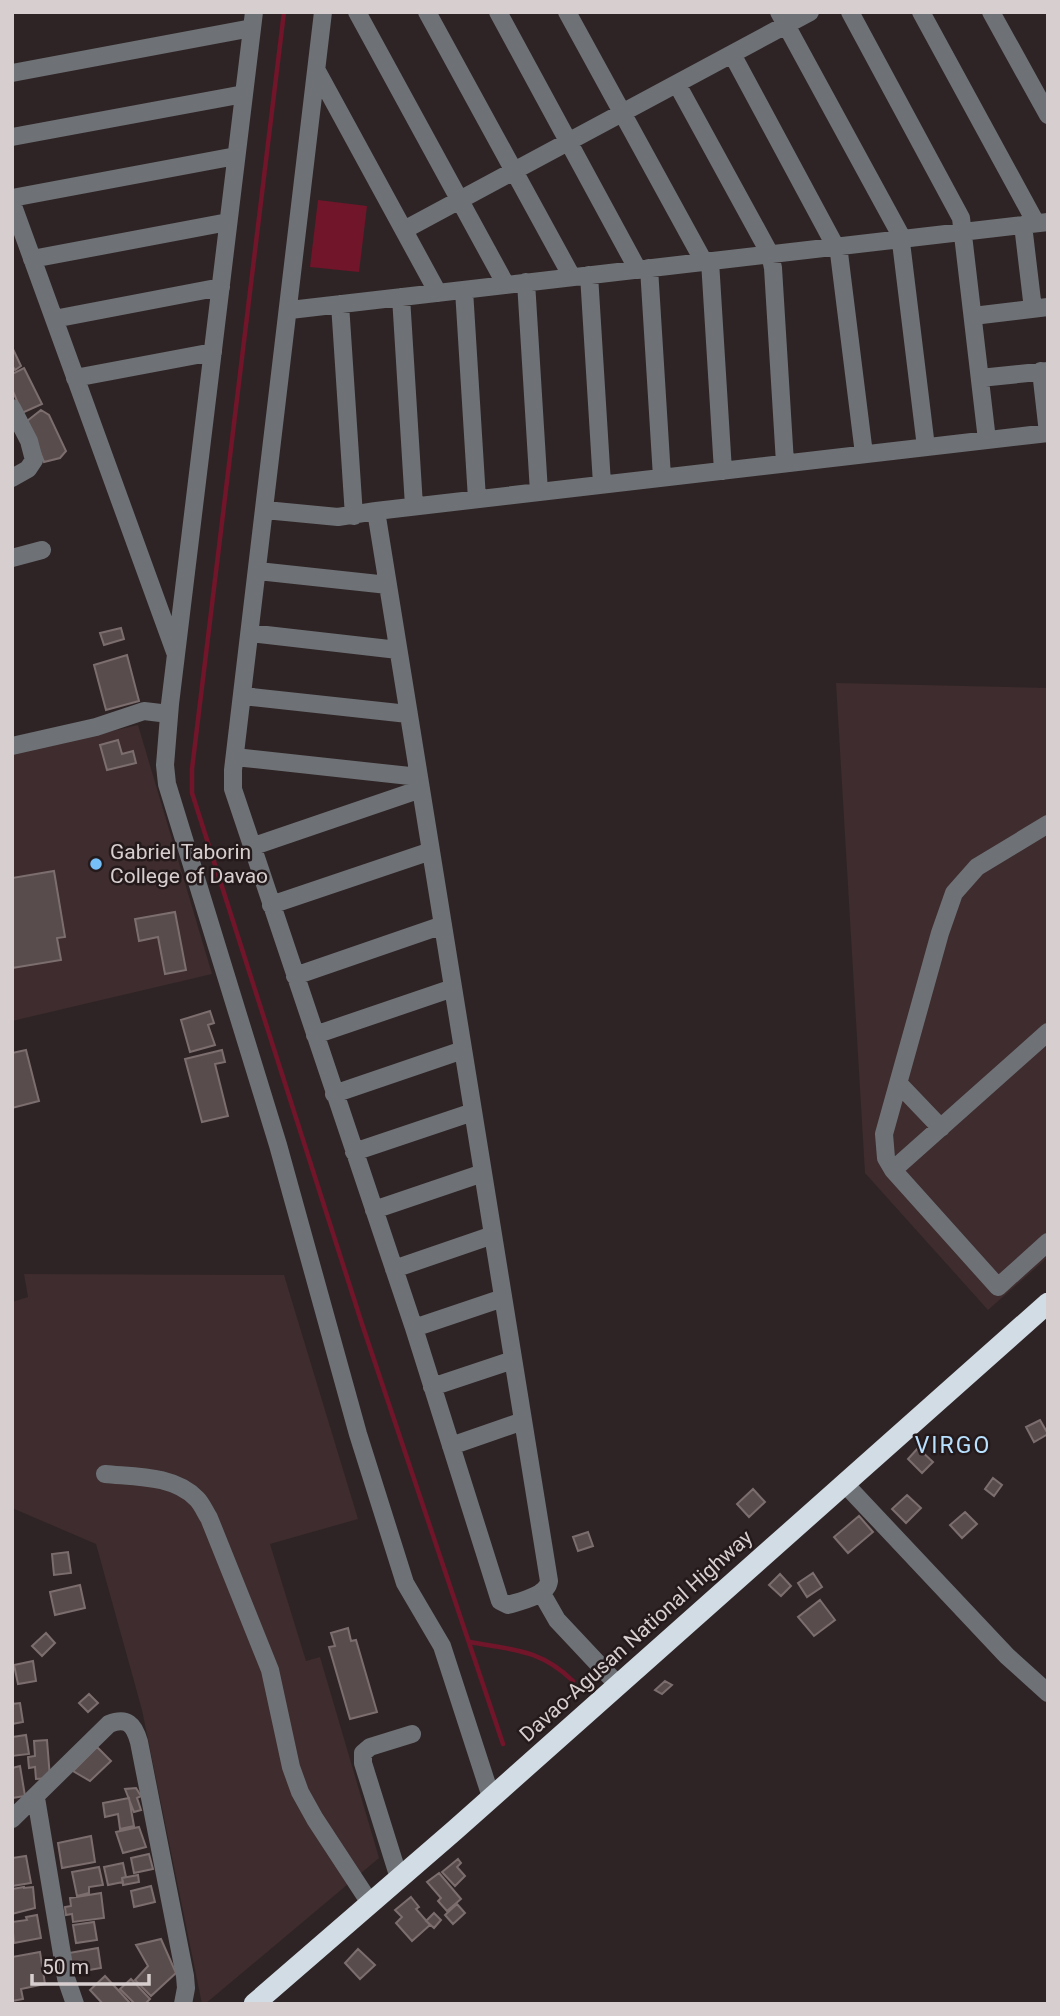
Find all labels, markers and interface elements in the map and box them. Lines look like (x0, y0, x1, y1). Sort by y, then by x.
place label: Gabriel Taborin College of Davao (110, 840, 268, 888)
marker: Gabriel Taborin College of Davao (88, 856, 104, 872)
district label: VIRGO (915, 1432, 991, 1459)
street label: Davao-Agusan National Highway (515, 1525, 757, 1747)
scale bar (32, 1942, 149, 1986)
text: 50 m (42, 1955, 89, 1979)

